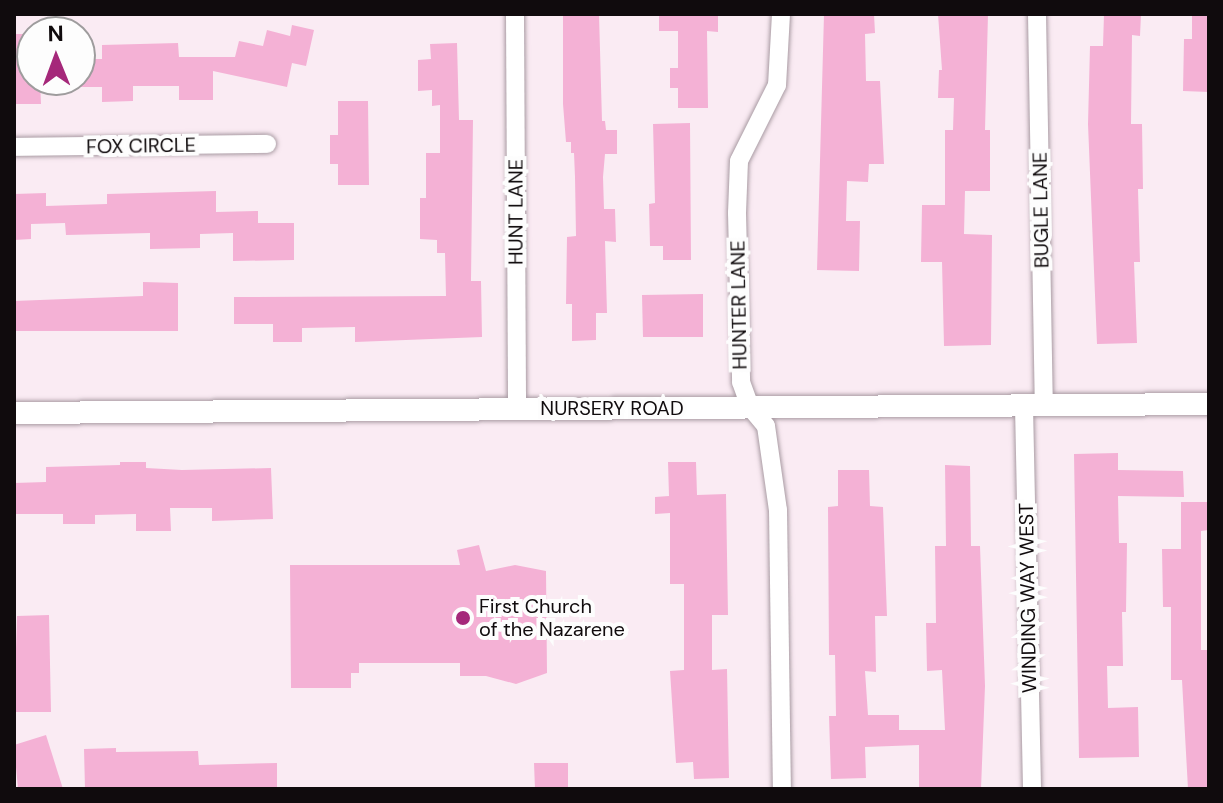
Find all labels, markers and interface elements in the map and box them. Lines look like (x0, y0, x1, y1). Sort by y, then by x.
north arrow (16, 16, 96, 96)
text: N (47, 19, 64, 48)
street label: FOX CIRCLE (86, 133, 196, 159)
street label: BUGLE LANE (1028, 152, 1054, 268)
street label: HUNT LANE (504, 159, 528, 265)
street label: HUNTER LANE (726, 240, 752, 370)
street label: NURSERY ROAD (540, 396, 684, 420)
street label: WINDING WAY WEST (1014, 503, 1042, 693)
place label: First Church of the Nazarene (479, 594, 625, 641)
marker: First Church of the Nazarene (454, 609, 472, 627)

